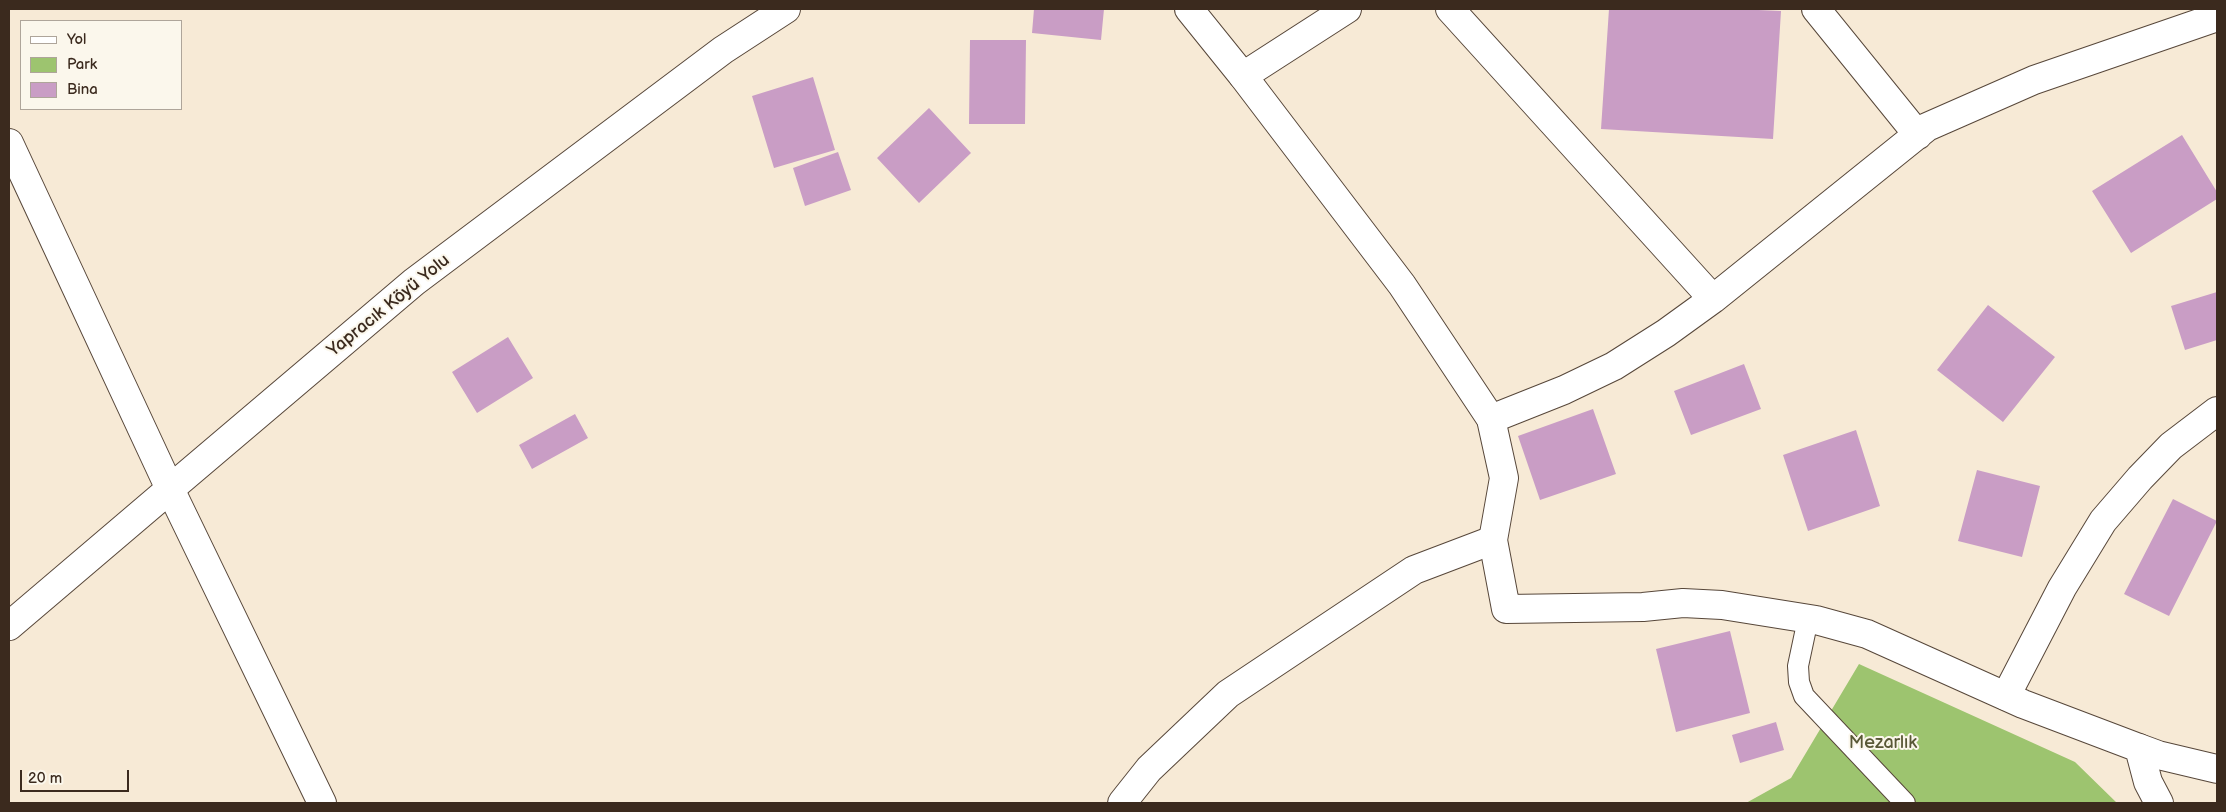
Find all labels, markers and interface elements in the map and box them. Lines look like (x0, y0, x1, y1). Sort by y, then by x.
legend (20, 20, 182, 110)
text: Yol (67, 30, 86, 49)
text: Park (67, 55, 97, 74)
text: Bina (67, 80, 98, 99)
street label: Yapracık Köyü Yolu (323, 250, 455, 362)
park label: Mezarlık (1849, 732, 1917, 754)
scale bar (22, 760, 131, 792)
text: 20 m (28, 769, 62, 788)

